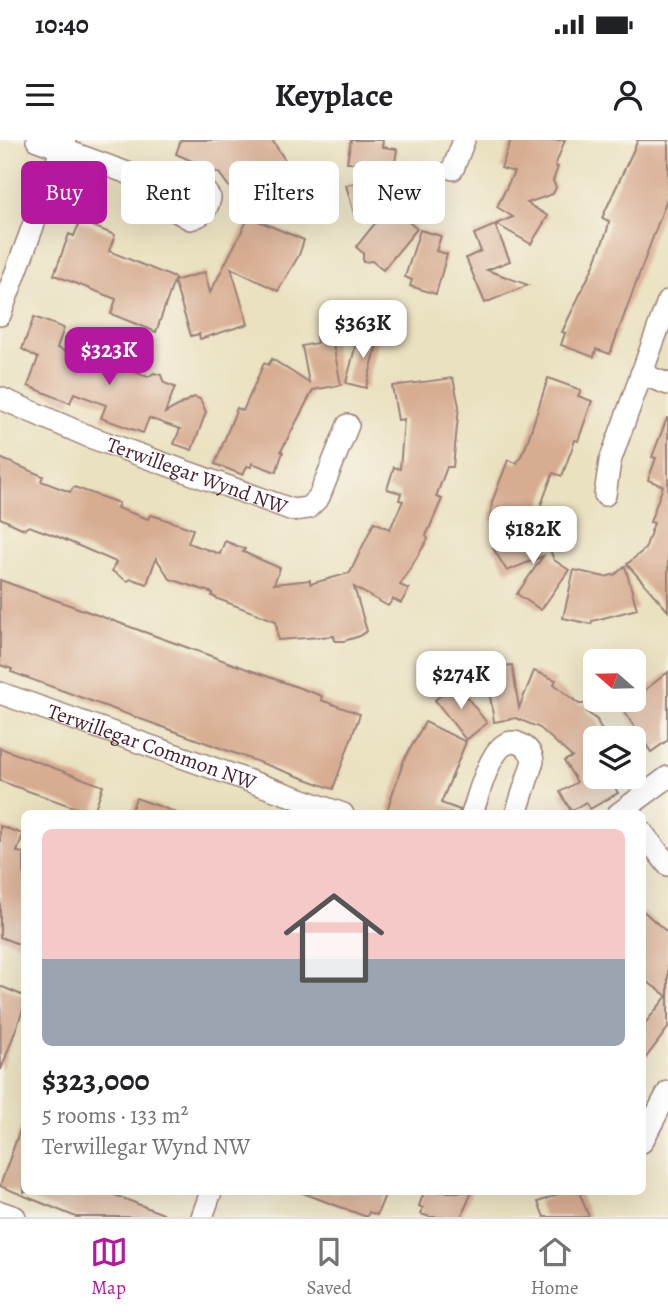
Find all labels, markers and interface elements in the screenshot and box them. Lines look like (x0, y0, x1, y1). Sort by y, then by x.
text: 10:40 (35, 7, 89, 42)
text: Keyplace (275, 73, 393, 117)
icon: menu (21, 76, 59, 114)
icon: person (609, 76, 647, 114)
chip: Buy (21, 161, 107, 224)
chip: Rent (121, 161, 215, 224)
chip: Filters (229, 161, 339, 224)
chip: New (353, 161, 445, 224)
pin: $363K (314, 300, 412, 360)
text: $363K (335, 307, 391, 338)
pin: $323K (60, 328, 158, 387)
text: $323K (81, 334, 137, 365)
street label: Terwillegar Wynd NW (103, 430, 292, 521)
pin: $182K (484, 506, 582, 566)
text: $182K (505, 513, 561, 544)
north arrow (583, 649, 646, 712)
map controls (583, 649, 646, 789)
pin: $274K (412, 652, 510, 711)
text: $274K (432, 658, 490, 689)
street label: Terwillegar Common NW (44, 697, 260, 796)
button: layers (583, 726, 646, 789)
icon: home (271, 875, 397, 1001)
text: $323,000 (42, 1060, 150, 1100)
text: 5 rooms · 133 m² (42, 1100, 188, 1131)
text: Terwillegar Wynd NW (42, 1131, 251, 1162)
tab: Map (90, 1233, 128, 1301)
tab: Saved (307, 1233, 352, 1301)
tab: Home (531, 1233, 578, 1301)

